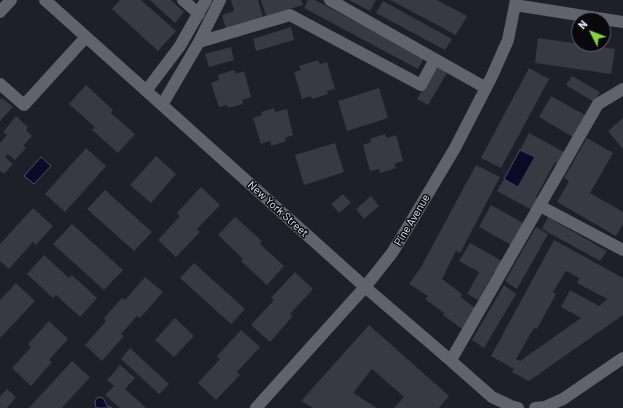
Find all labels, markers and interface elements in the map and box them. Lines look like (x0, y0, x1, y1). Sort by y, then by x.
north arrow (571, 12, 611, 52)
text: N (575, 17, 590, 31)
street label: New York Street (245, 178, 311, 240)
street label: Pine Avenue (391, 192, 433, 248)

